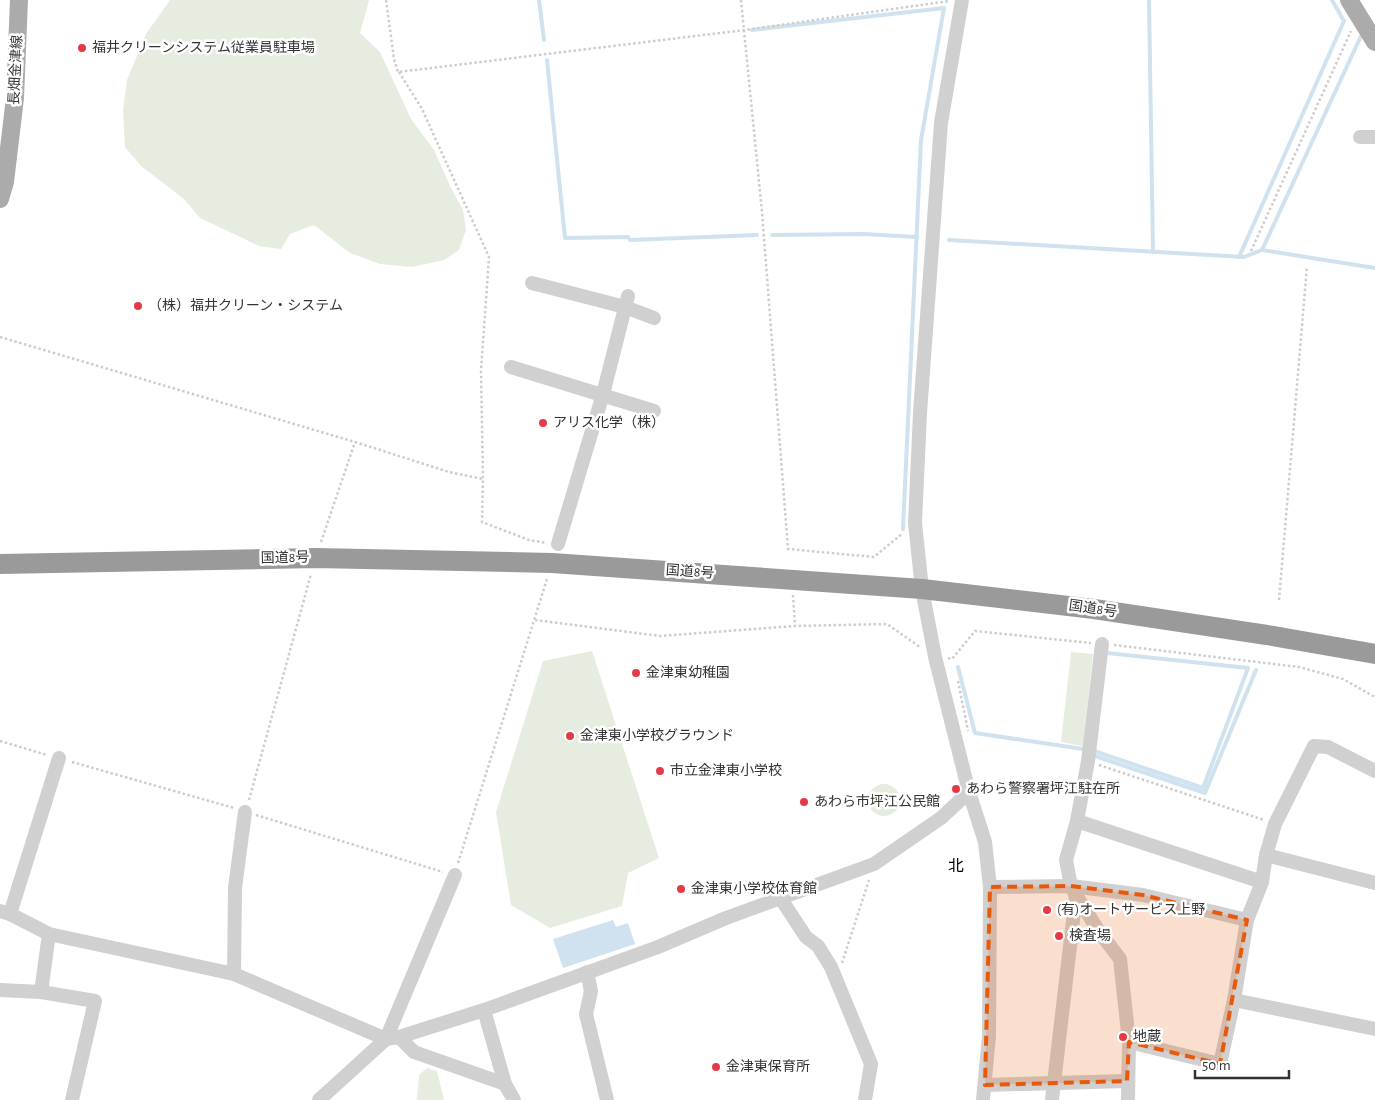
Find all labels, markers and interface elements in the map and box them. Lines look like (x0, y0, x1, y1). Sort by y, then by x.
street label: 長畑金津線 (6, 35, 25, 105)
place label: 福井クリーンシステム従業員駐車場 (92, 39, 315, 55)
marker: 福井クリーンシステム従業員駐車場 (76, 42, 88, 54)
place label: （株）福井クリーン・システム (148, 297, 343, 313)
marker: （株）福井クリーン・システム (132, 300, 144, 312)
place label: アリス化学（株） (553, 415, 665, 430)
marker: アリス化学（株） (537, 417, 549, 429)
street label: 国道8号 (261, 550, 309, 565)
street label: 国道8号 (665, 562, 715, 581)
street label: 国道8号 (1068, 598, 1118, 619)
place label: 金津東幼稚園 (646, 665, 730, 680)
marker: 金津東幼稚園 (630, 667, 642, 679)
place label: 金津東小学校グラウンド (580, 728, 734, 743)
marker: 金津東小学校グラウンド (564, 730, 576, 742)
place label: 市立金津東小学校 (670, 763, 782, 778)
marker: 市立金津東小学校 (654, 765, 666, 777)
place label: あわら警察署坪江駐在所 (966, 781, 1120, 796)
marker: あわら警察署坪江駐在所 (950, 783, 962, 795)
place label: あわら市坪江公民館 (814, 794, 940, 809)
marker: あわら市坪江公民館 (798, 796, 810, 808)
district label: 北 (948, 857, 964, 874)
place label: 金津東小学校体育館 (691, 881, 817, 896)
marker: 金津東小学校体育館 (675, 883, 687, 895)
place label: (有)オートサービス上野 (1057, 902, 1205, 917)
marker: (有)オートサービス上野 (1041, 904, 1053, 916)
place label: 検査場 (1069, 928, 1111, 943)
marker: 検査場 (1053, 930, 1065, 942)
place label: 地蔵 (1133, 1029, 1161, 1044)
marker: 地蔵 (1117, 1031, 1129, 1043)
scale bar (1195, 1048, 1289, 1080)
text: 50 m (1202, 1058, 1231, 1073)
place label: 金津東保育所 (726, 1059, 810, 1074)
marker: 金津東保育所 (710, 1061, 722, 1073)

